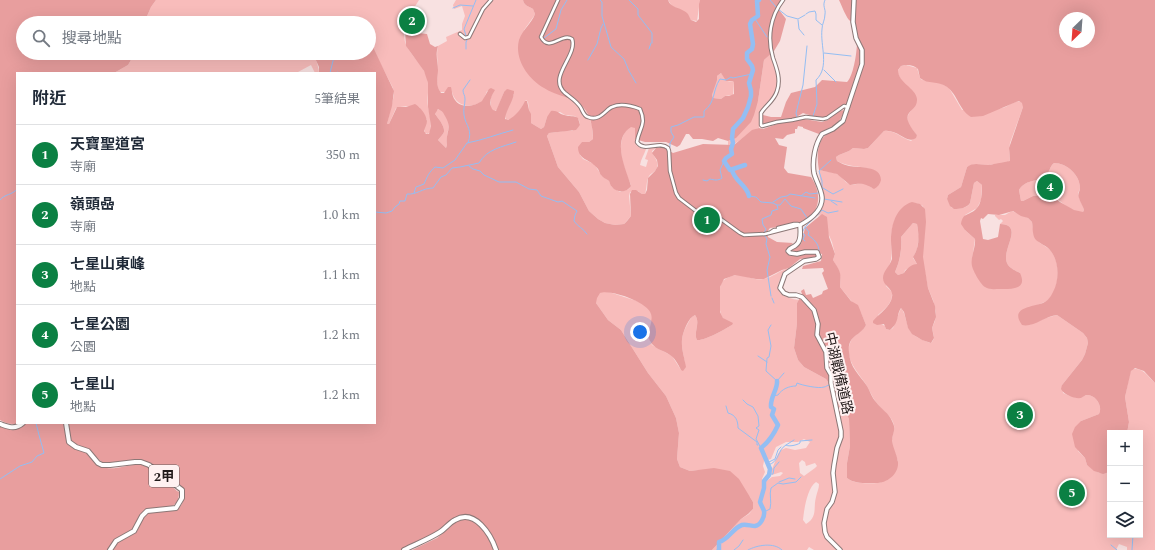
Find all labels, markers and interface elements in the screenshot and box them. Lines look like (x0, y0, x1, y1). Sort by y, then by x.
pin: 2 (399, 6, 425, 36)
north arrow (1059, 12, 1095, 48)
search box (16, 16, 376, 60)
icon: search (30, 27, 52, 49)
text: 搜尋地點 (62, 27, 122, 50)
text: 附近 (32, 86, 66, 112)
text: 5筆結果 (314, 89, 360, 109)
text: 天寶聖道宮 (70, 133, 145, 156)
text: 1 (41, 145, 49, 165)
text: 350 m (326, 145, 360, 165)
text: 寺廟 (70, 157, 96, 177)
pin: 4 (1037, 172, 1063, 202)
text: 嶺頭喦 (70, 193, 115, 216)
text: 2 (41, 205, 49, 225)
text: 1.0 km (322, 205, 360, 225)
pin: 1 (694, 205, 720, 235)
text: 寺廟 (70, 217, 96, 237)
text: 七星山東峰 (70, 253, 145, 276)
text: 3 (41, 265, 49, 285)
text: 1.1 km (322, 265, 360, 285)
text: 地點 (70, 277, 96, 297)
text: 七星公園 (70, 313, 130, 336)
your location (630, 322, 650, 342)
text: 4 (41, 325, 49, 345)
text: 1.2 km (322, 325, 360, 345)
street label: 中湖戰備道路 (819, 330, 858, 416)
text: 公園 (70, 337, 96, 357)
text: 七星山 (70, 373, 115, 396)
text: 5 (41, 385, 49, 405)
text: 1.2 km (322, 385, 360, 405)
text: 地點 (70, 397, 96, 417)
pin: 3 (1007, 400, 1033, 430)
map controls (1107, 430, 1143, 538)
button: + (1107, 430, 1143, 466)
road number: 2甲 (149, 465, 179, 487)
button: − (1107, 466, 1143, 502)
pin: 5 (1059, 478, 1085, 508)
button: layers (1107, 502, 1143, 538)

